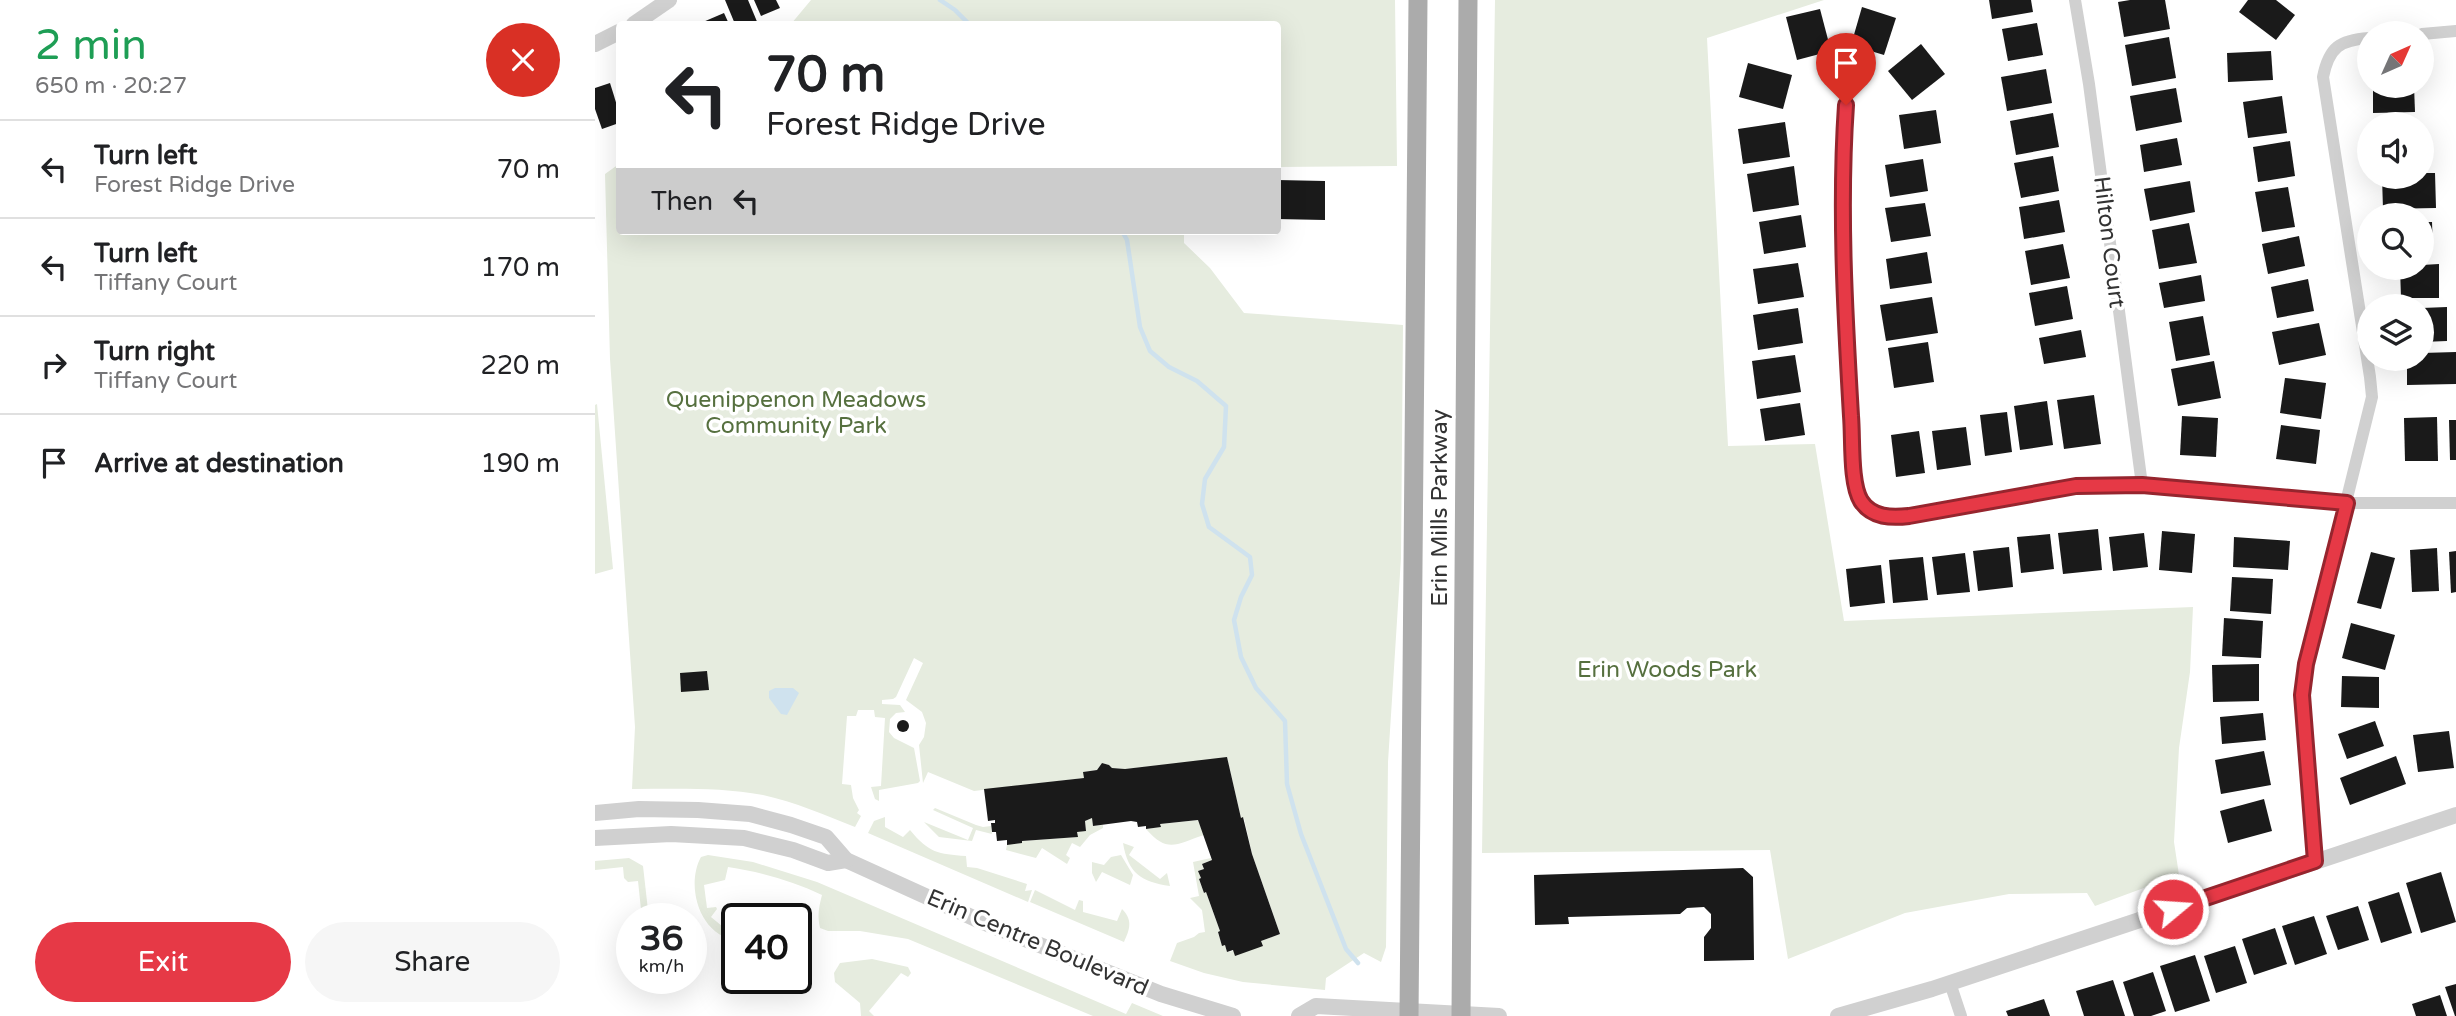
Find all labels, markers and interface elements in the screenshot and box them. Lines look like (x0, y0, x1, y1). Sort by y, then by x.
text: 2 min (35, 20, 147, 71)
north arrow (2357, 21, 2434, 98)
map controls (2357, 21, 2434, 371)
button: close (486, 23, 560, 97)
pin (1816, 33, 1876, 105)
icon: arrive (1827, 44, 1865, 82)
text: 70 m (766, 46, 885, 105)
icon: left (651, 49, 742, 140)
text: 650 m · 20:27 (35, 72, 187, 100)
text: Forest Ridge Drive (766, 106, 1046, 144)
button: sound (2357, 112, 2434, 189)
text: Turn left (94, 140, 197, 171)
icon: left (35, 150, 73, 188)
text: 70 m (497, 154, 560, 185)
text: Forest Ridge Drive (94, 171, 295, 199)
street label: Hilton Court (2087, 175, 2131, 310)
icon: left (727, 182, 765, 220)
text: Then (651, 186, 713, 217)
button: search (2357, 203, 2434, 280)
text: Turn left (94, 238, 197, 269)
icon: left (35, 248, 73, 286)
text: 170 m (480, 252, 560, 283)
text: Tiffany Court (94, 269, 237, 297)
button: layers (2357, 294, 2434, 371)
text: Turn right (94, 336, 215, 367)
icon: right (35, 346, 73, 384)
text: 220 m (480, 350, 560, 381)
text: Tiffany Court (94, 367, 237, 395)
park label: Quenippenon Meadows Community Park (666, 386, 926, 440)
street label: Erin Mills Parkway (1426, 409, 1454, 607)
icon: arrive (35, 444, 73, 482)
text: Arrive at destination (94, 448, 344, 479)
text: 190 m (480, 448, 560, 479)
park label: Erin Woods Park (1577, 656, 1757, 684)
position arrow (2136, 872, 2210, 946)
street label: Erin Centre Boulevard (923, 884, 1153, 1002)
speed limit sign: 40 (721, 903, 812, 994)
text: 36 (640, 918, 683, 960)
button: Exit (35, 922, 291, 1002)
button: Share (305, 922, 560, 1002)
text: km/h (639, 955, 684, 977)

